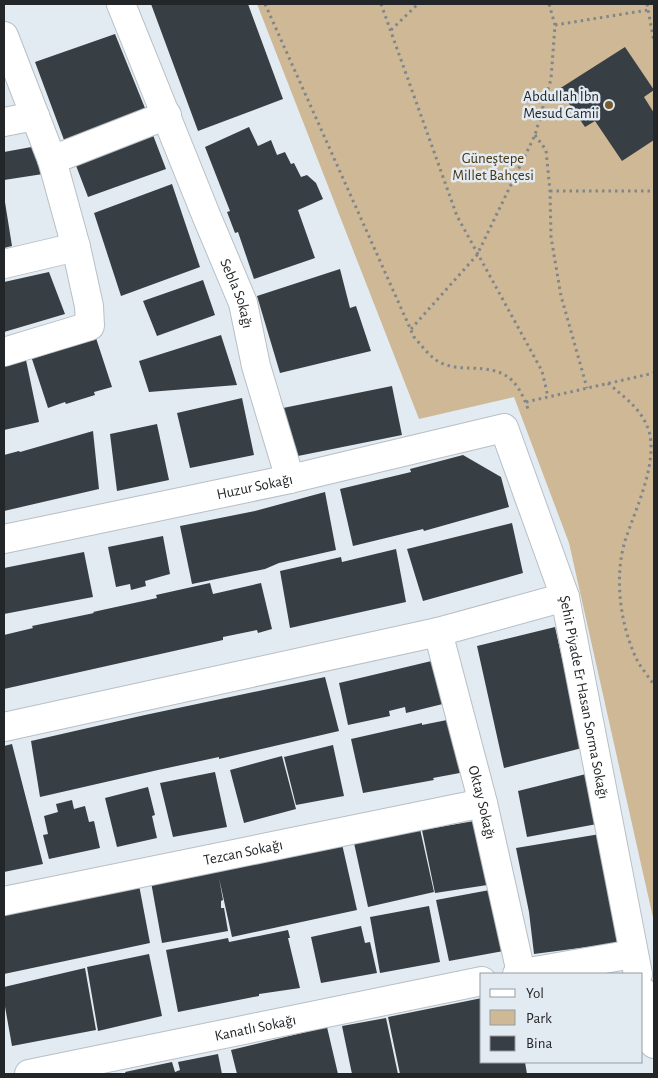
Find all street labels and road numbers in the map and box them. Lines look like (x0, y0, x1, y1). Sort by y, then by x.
street label: Sebla Sokağı (218, 256, 256, 330)
street label: Huzur Sokağı (215, 471, 294, 502)
street label: Şehit Piyade Er Hasan Sorma Sokağı (557, 594, 611, 800)
street label: Oktay Sokağı (466, 764, 498, 841)
street label: Tezcan Sokağı (202, 837, 284, 868)
street label: Kanatlı Sokağı (213, 1012, 297, 1043)

